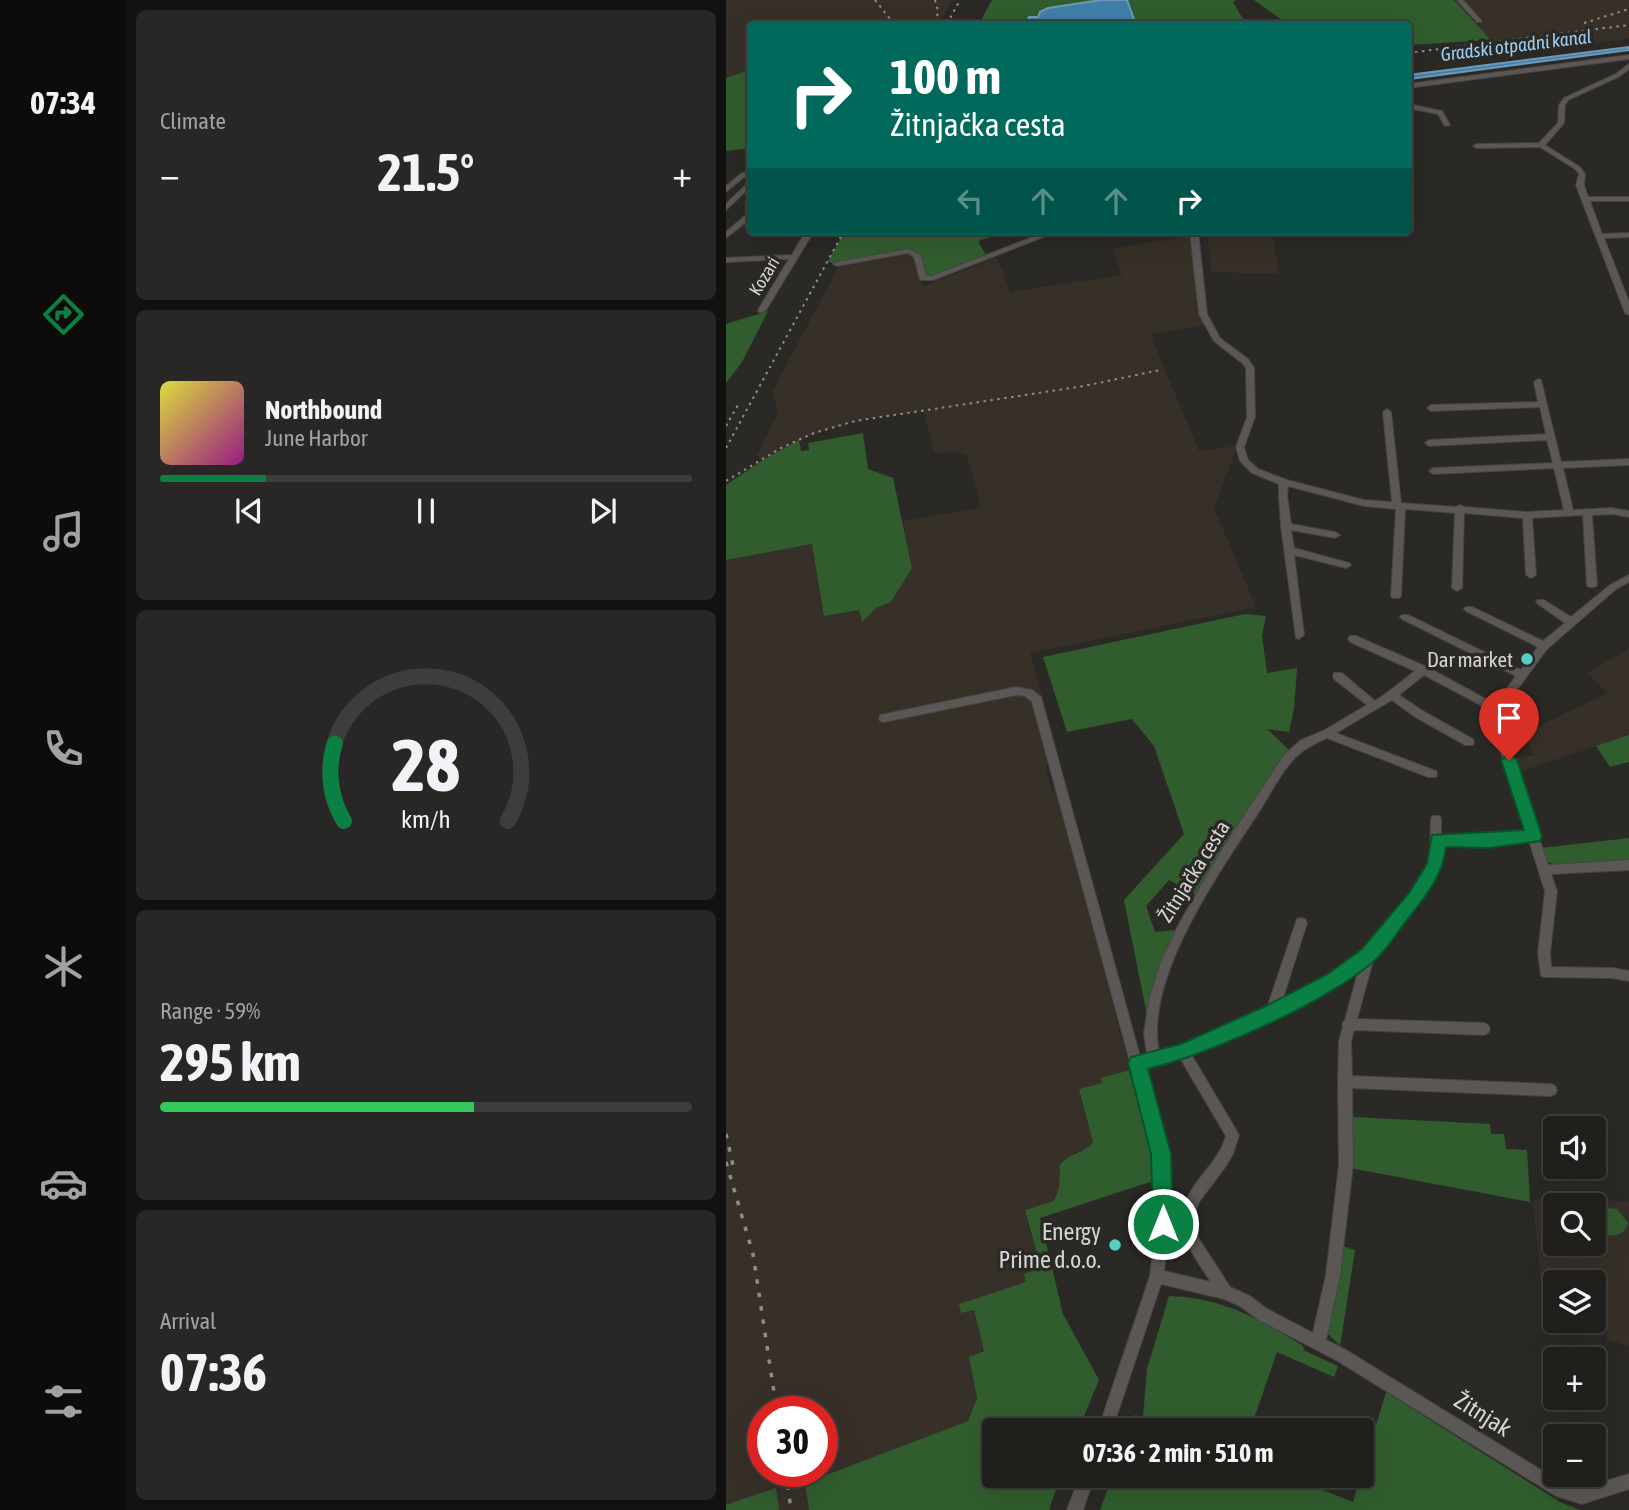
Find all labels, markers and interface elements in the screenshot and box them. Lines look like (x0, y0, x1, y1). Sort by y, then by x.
water label: Gradski otpadni kanal (1439, 25, 1593, 65)
text: 100 m (890, 48, 1001, 104)
icon: right (775, 49, 866, 140)
text: 07:34 (30, 84, 96, 121)
text: Žitnjačka cesta (890, 106, 1066, 143)
text: Climate (160, 108, 226, 134)
text: 21.5° (378, 142, 474, 202)
text: − (160, 152, 180, 195)
text: + (672, 152, 692, 195)
icon: left (951, 182, 989, 220)
icon: ahead (1024, 182, 1062, 220)
icon: ahead (1097, 182, 1135, 220)
icon: right (1170, 182, 1208, 220)
street label: Kozari (744, 253, 784, 299)
icon: directions (39, 290, 88, 339)
text: Northbound (265, 395, 382, 425)
text: June Harbor (265, 425, 368, 451)
icon: previous (230, 492, 268, 530)
icon: pause (407, 492, 445, 530)
icon: next (584, 492, 622, 530)
icon: music (39, 507, 88, 556)
place label: Dar market (1427, 647, 1513, 671)
marker: Dar market (1519, 651, 1535, 667)
pin (1479, 688, 1539, 760)
icon: arrive (1490, 699, 1528, 737)
text: 28 (392, 723, 460, 806)
icon: phone (39, 724, 88, 773)
text: km/h (401, 805, 451, 833)
street label: Žitnjačka cesta (1152, 816, 1234, 926)
icon: climate (39, 942, 88, 991)
text: Range · 59% (160, 998, 260, 1024)
text: 295 km (160, 1032, 301, 1092)
map controls (1543, 1116, 1606, 1487)
button: sound (1543, 1116, 1606, 1179)
icon: car (39, 1159, 88, 1208)
position arrow (1126, 1187, 1200, 1261)
button: search (1543, 1193, 1606, 1256)
place label: Energy Prime d.o.o. (998, 1218, 1101, 1273)
marker: Energy Prime d.o.o. (1107, 1237, 1123, 1253)
button: layers (1543, 1270, 1606, 1333)
text: Arrival (160, 1308, 216, 1334)
text: 07:36 (160, 1342, 267, 1402)
button: + (1543, 1347, 1606, 1410)
icon: filters (39, 1377, 88, 1426)
street label: Žitnjak (1450, 1386, 1517, 1442)
speed limit sign: 30 (747, 1396, 838, 1487)
button: − (1543, 1424, 1606, 1487)
text: 07:36 · 2 min · 510 m (1083, 1438, 1273, 1468)

